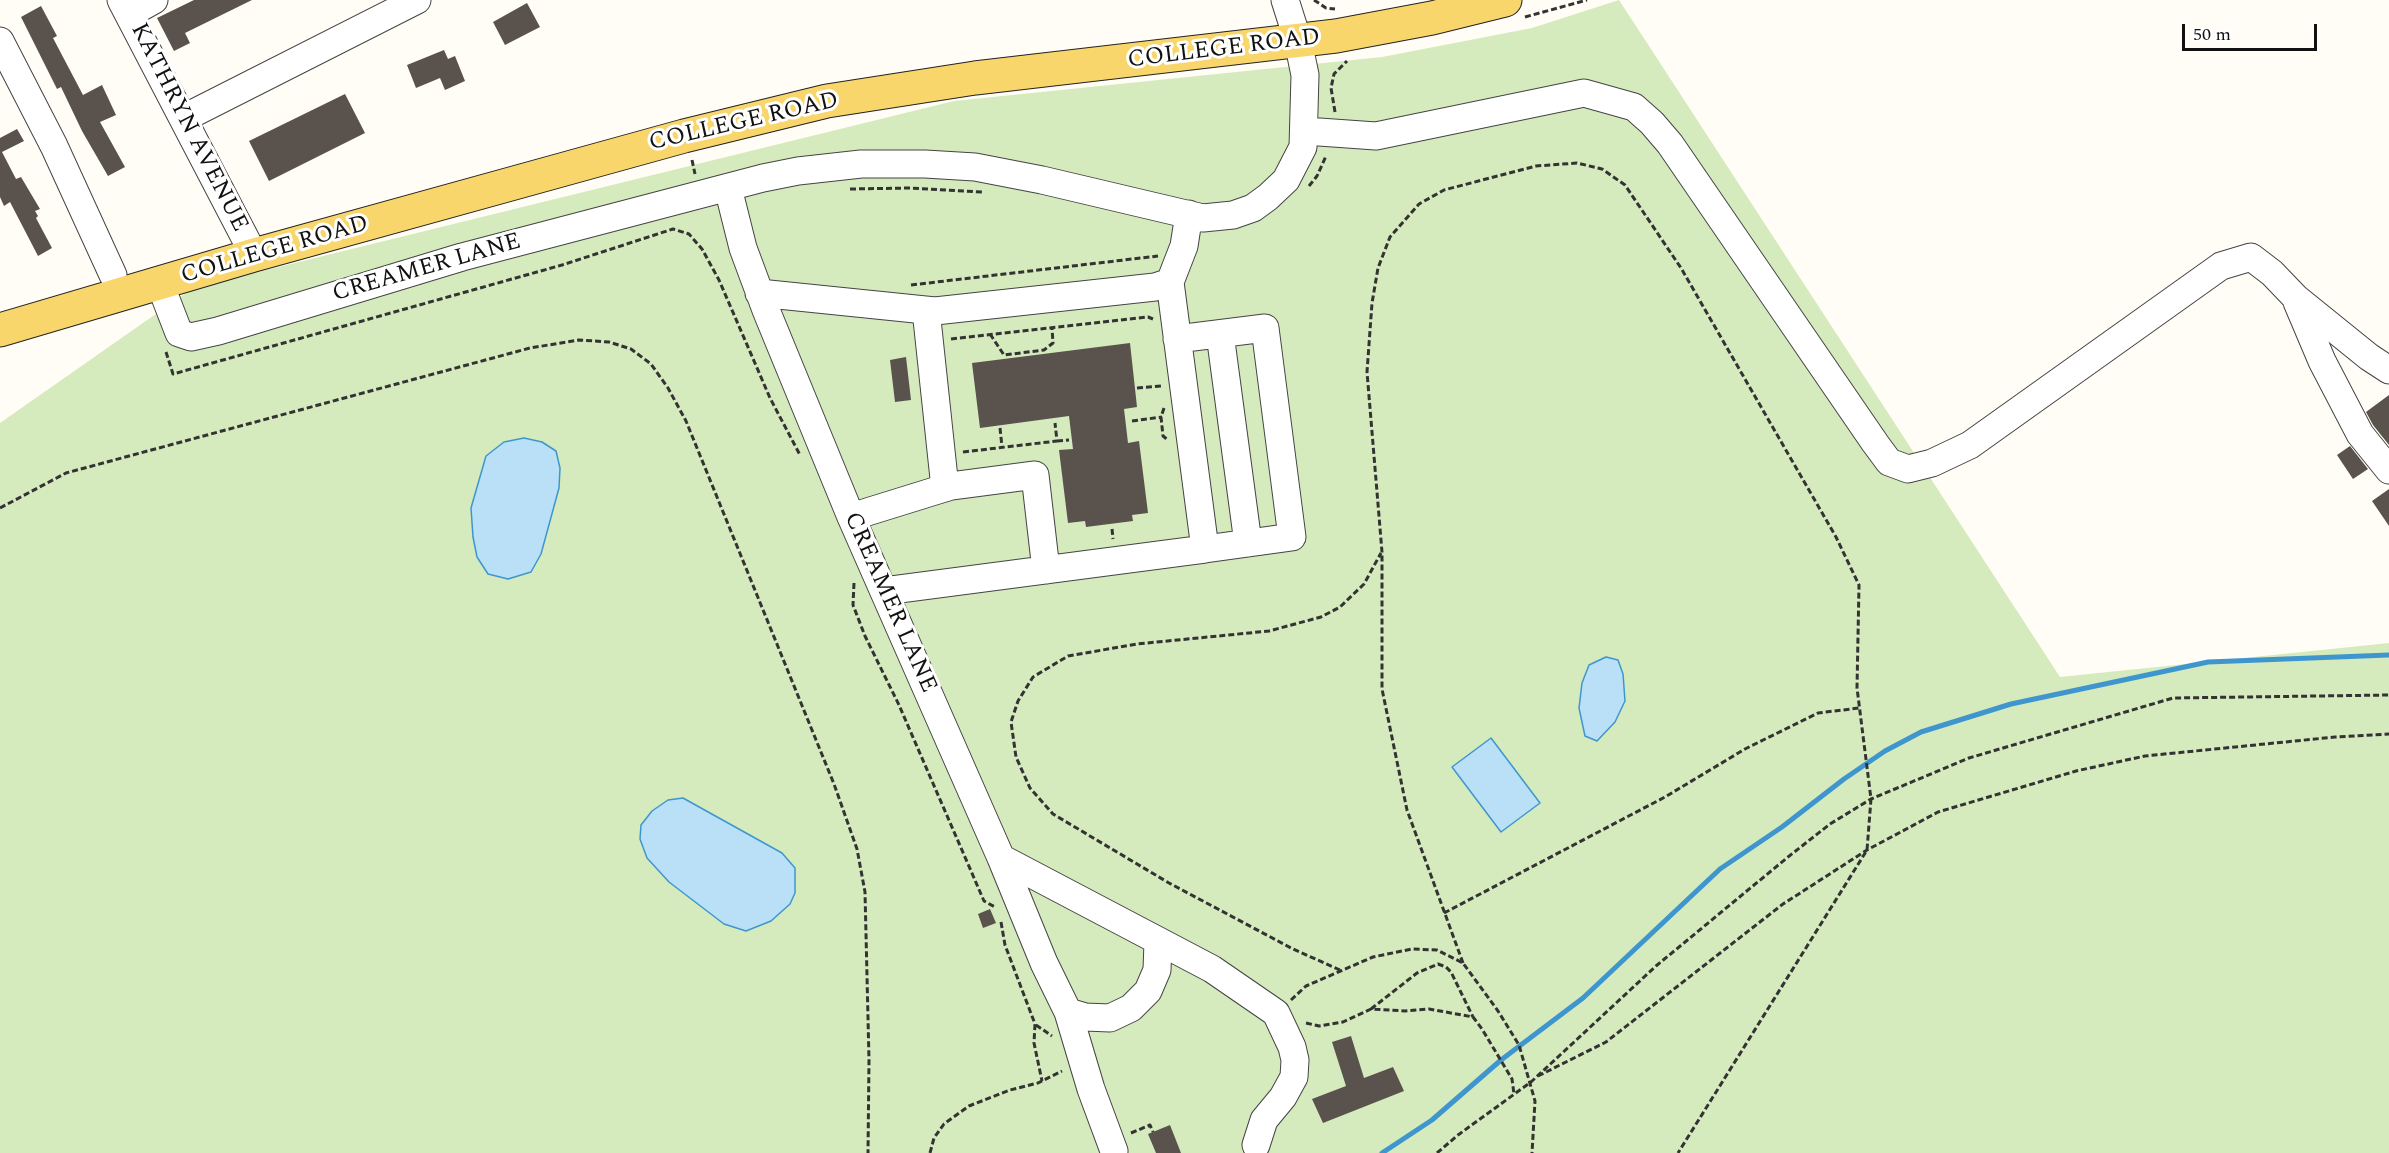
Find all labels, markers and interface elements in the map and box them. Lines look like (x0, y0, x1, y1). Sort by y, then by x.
scale bar (2185, 12, 2320, 50)
street label: KATHRYN AVENUE (123, 19, 253, 237)
text: 50 m (2193, 21, 2231, 48)
street label: COLLEGE ROAD (1126, 24, 1322, 76)
street label: COLLEGE ROAD (646, 87, 842, 159)
street label: COLLEGE ROAD (178, 210, 372, 292)
street label: CREAMER LANE (329, 228, 525, 310)
street label: CREAMER LANE (836, 508, 942, 698)

